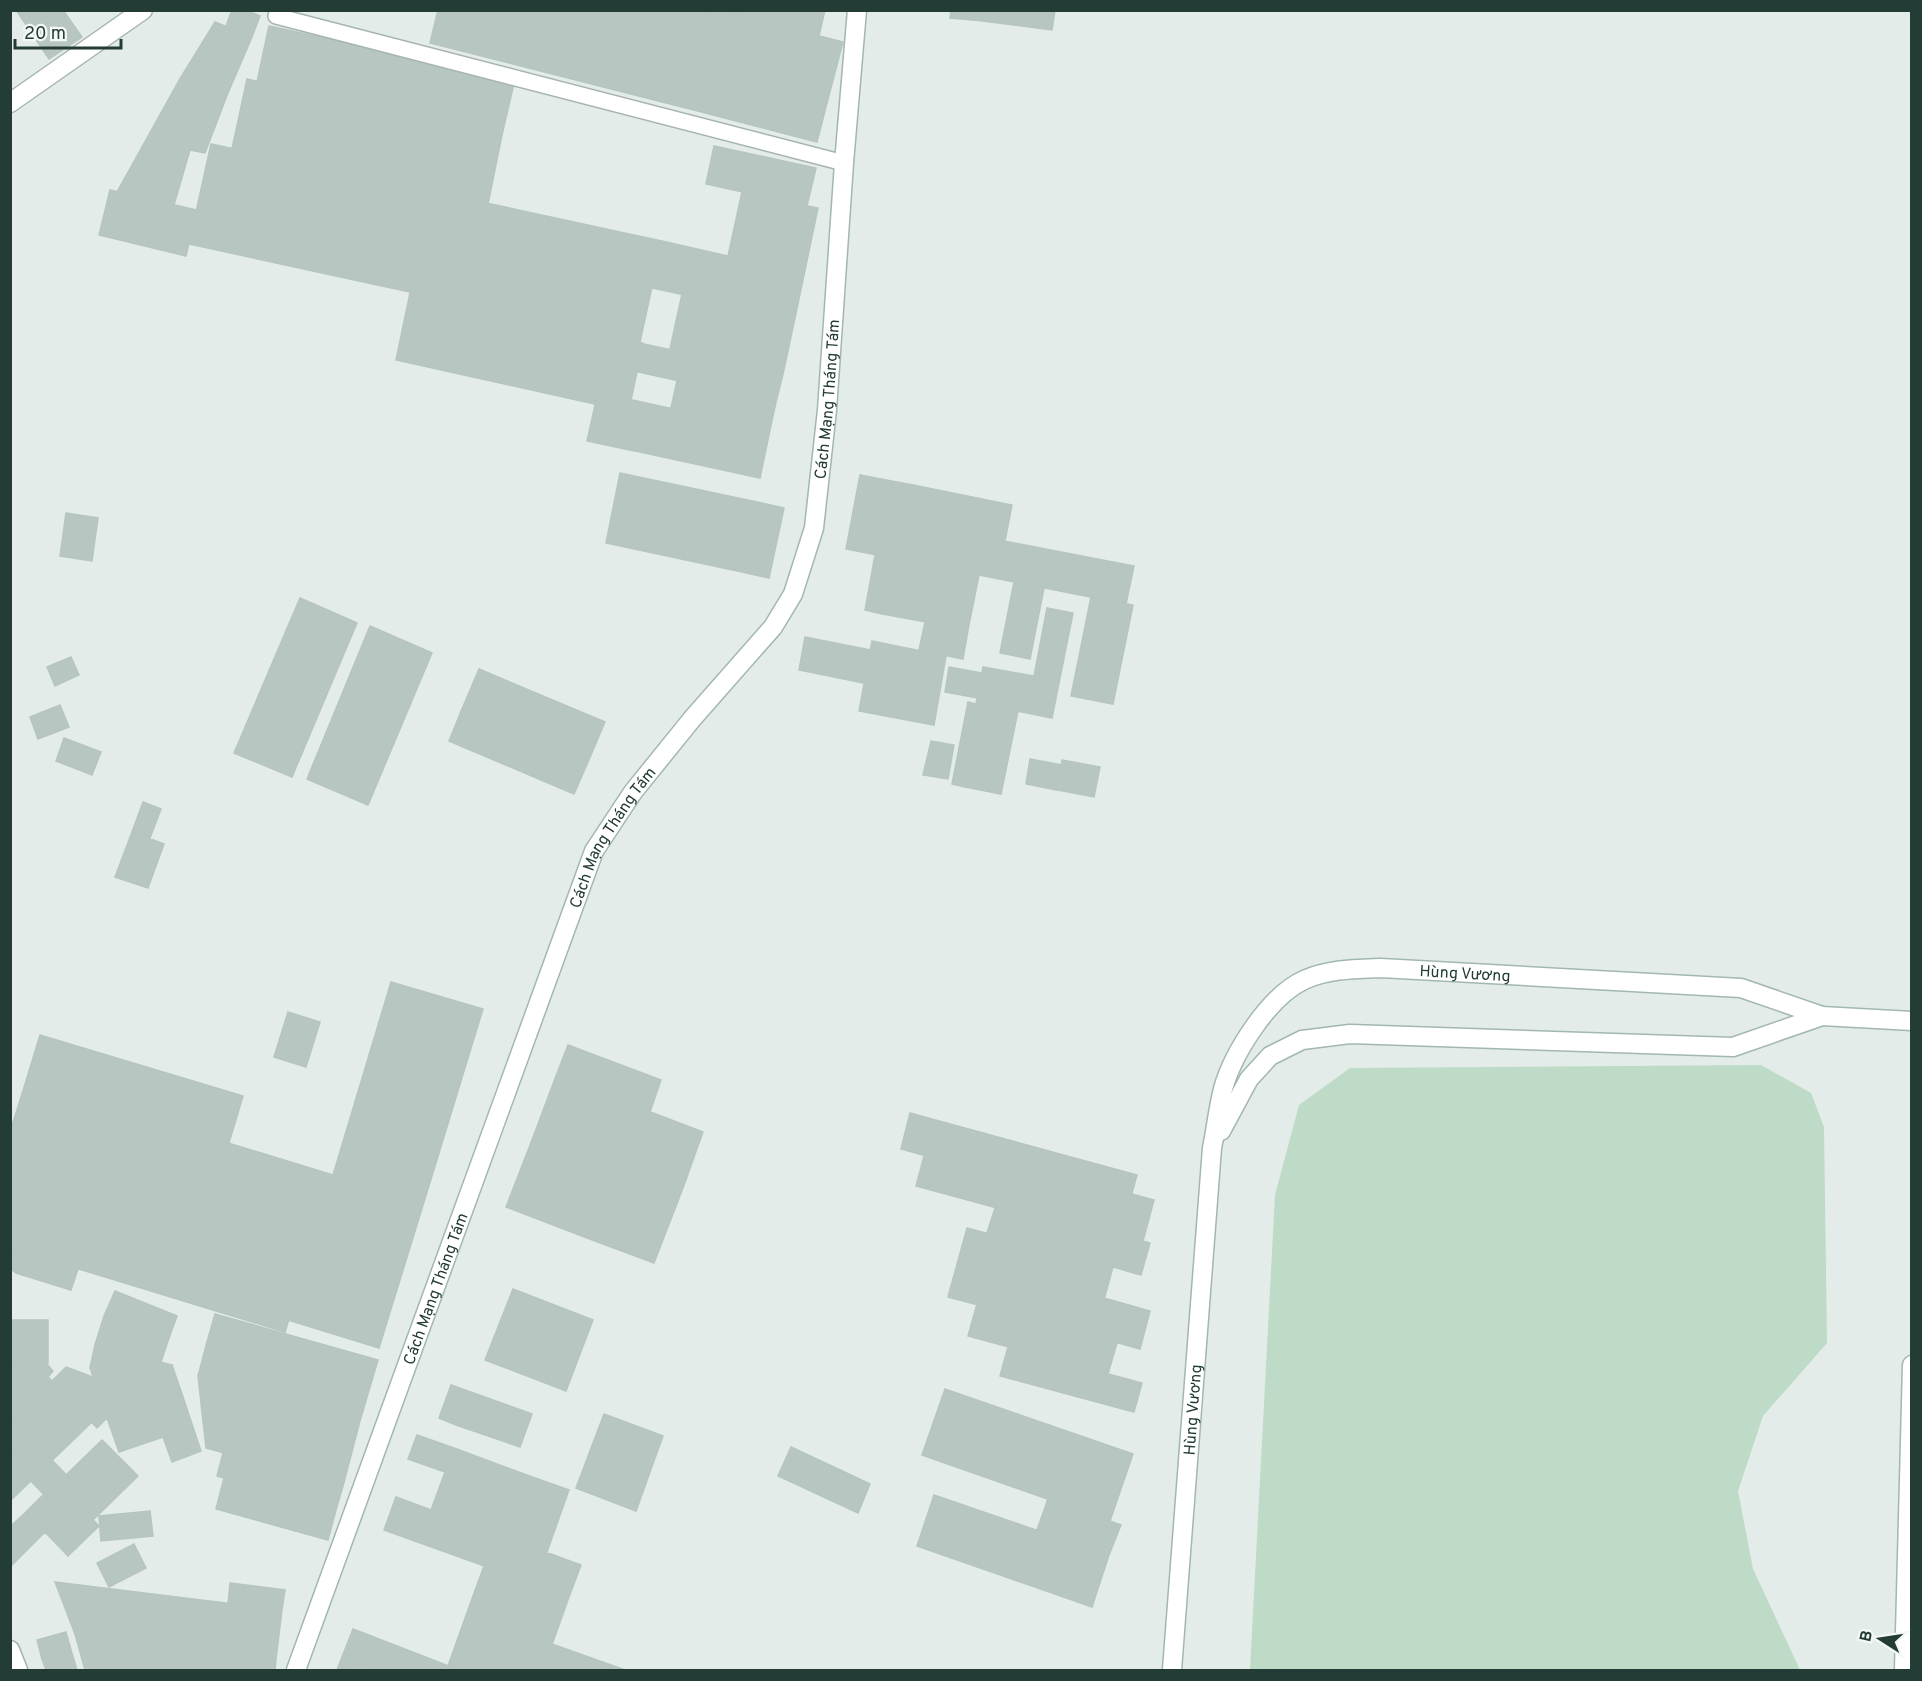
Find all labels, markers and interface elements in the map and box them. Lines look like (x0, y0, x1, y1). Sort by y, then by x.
scale bar (15, 12, 122, 50)
text: 20 m (24, 23, 66, 46)
street label: Cách Mạng Tháng Tám (811, 319, 845, 480)
street label: Cách Mạng Tháng Tám (566, 764, 661, 911)
street label: Hùng Vương (1419, 962, 1511, 987)
street label: Cách Mạng Tháng Tám (400, 1210, 474, 1368)
street label: Hùng Vương (1180, 1364, 1207, 1456)
north arrow (1850, 1609, 1910, 1669)
text: B (1856, 1629, 1878, 1644)

